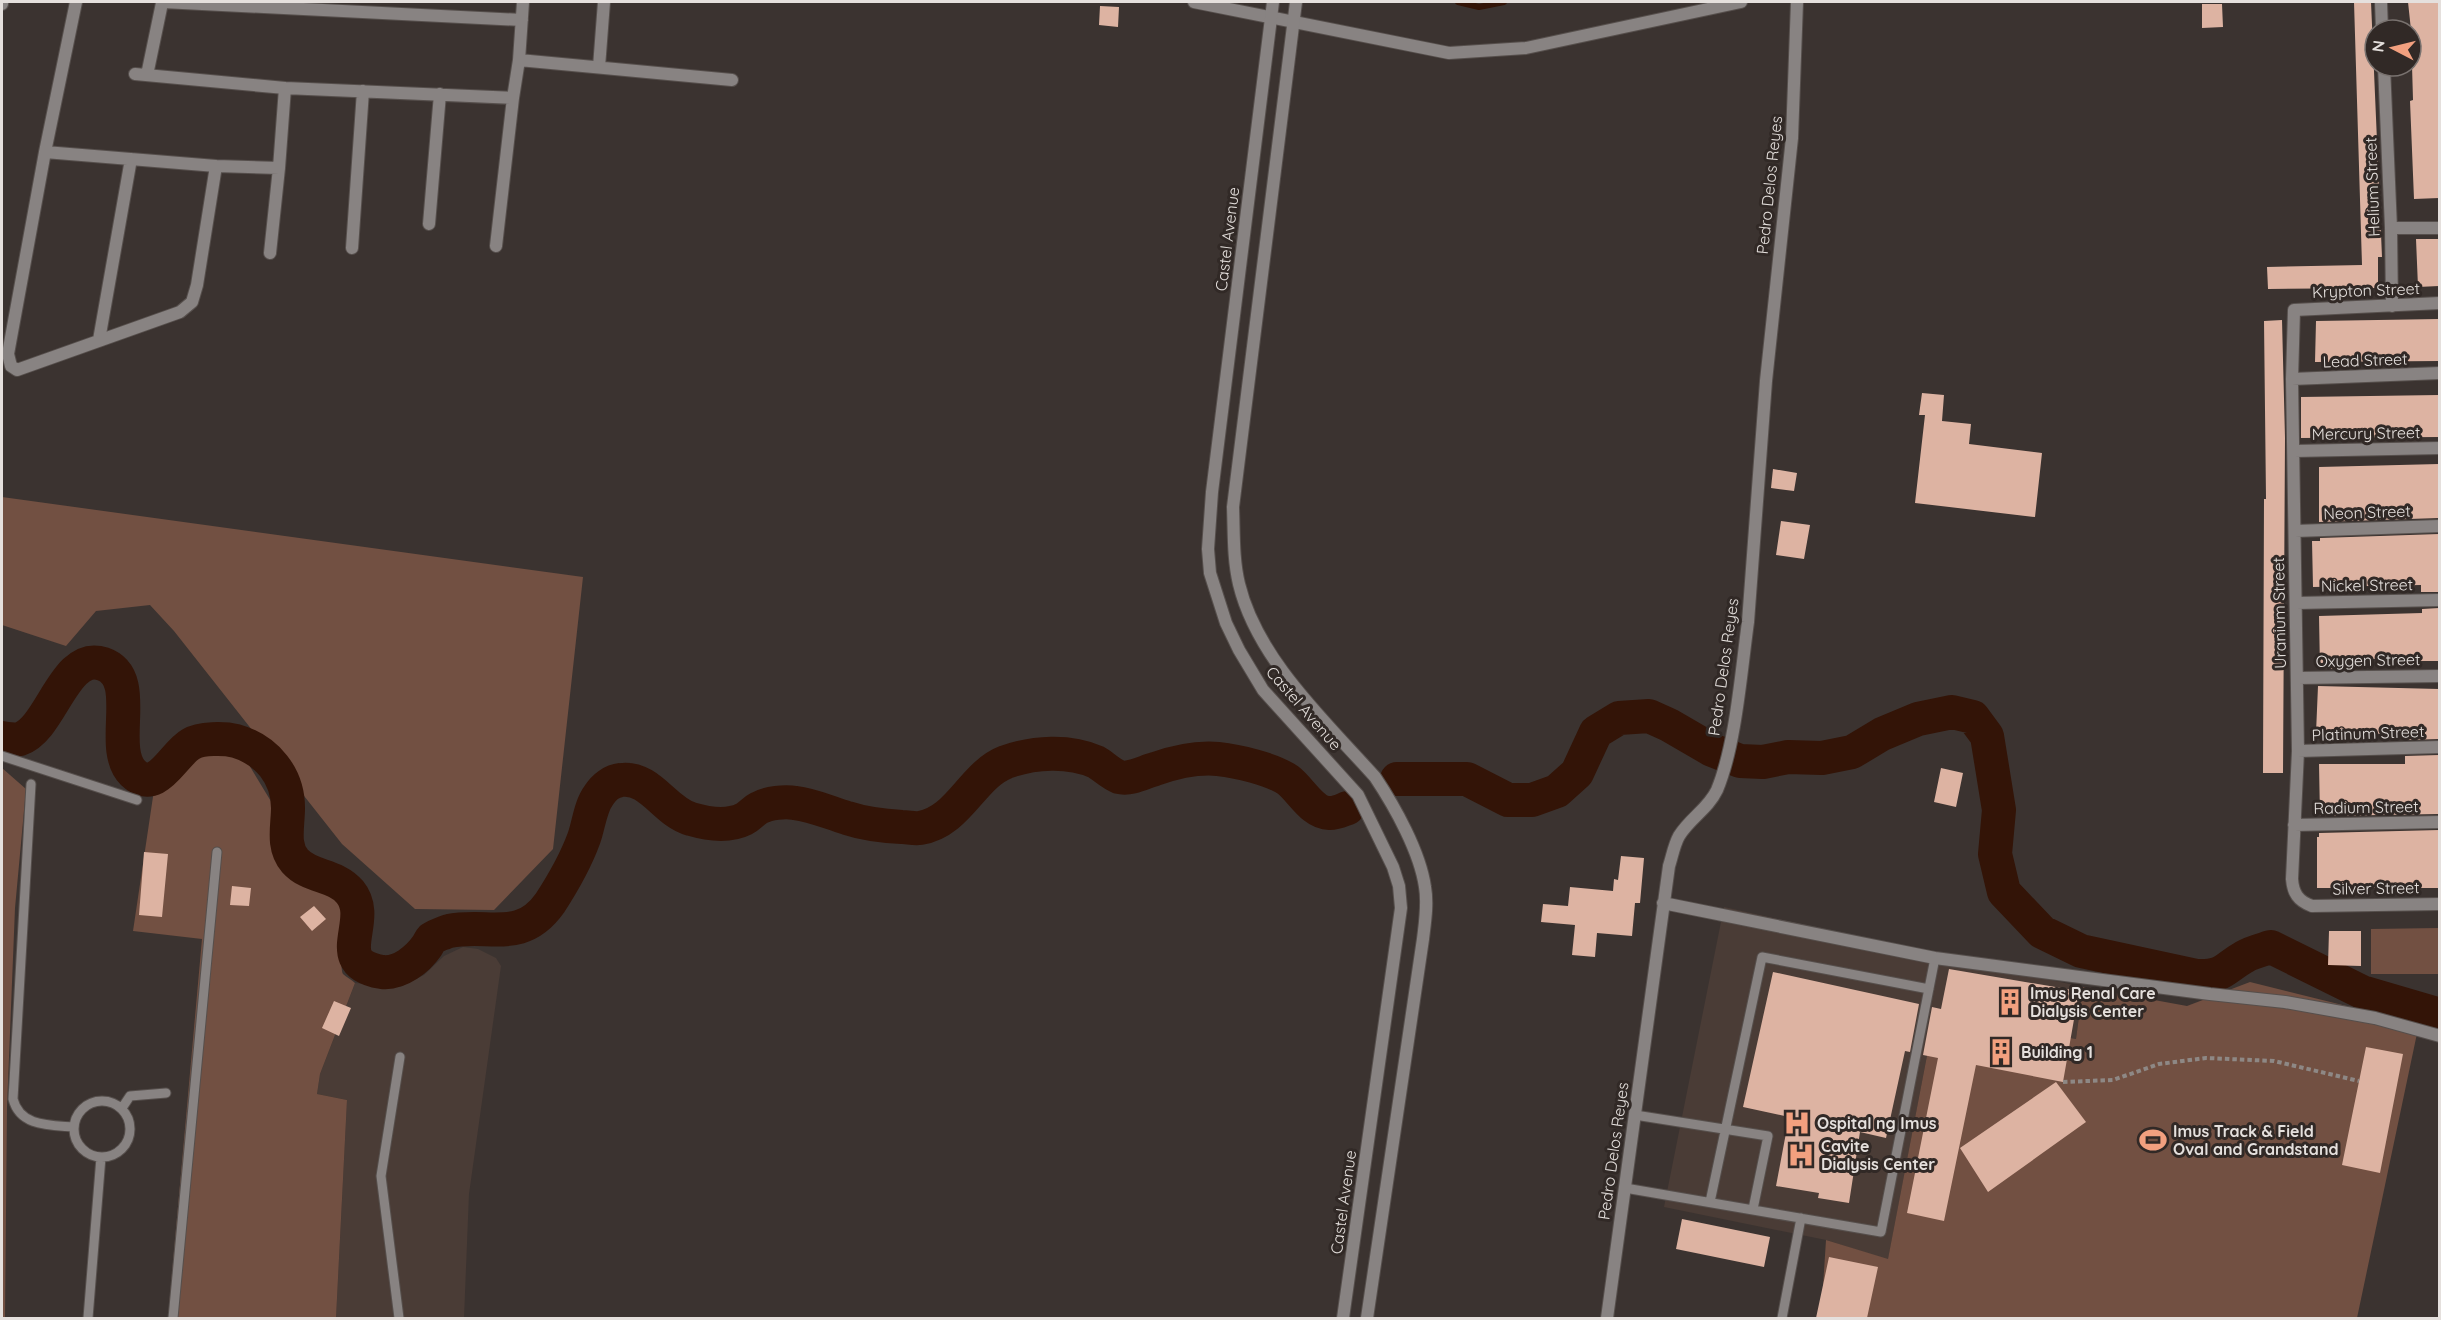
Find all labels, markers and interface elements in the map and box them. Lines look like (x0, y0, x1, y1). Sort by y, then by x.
north arrow (2363, 18, 2423, 78)
text: N (2367, 39, 2389, 53)
street label: Pedro Delos Reyes (1752, 115, 1786, 255)
street label: Helium Street (2360, 137, 2384, 237)
street label: Castel Avenue (1211, 186, 1243, 292)
street label: Krypton Street (2312, 278, 2420, 302)
street label: Lead Street (2322, 349, 2408, 371)
street label: Mercury Street (2311, 422, 2421, 444)
street label: Neon Street (2323, 500, 2411, 524)
street label: Uranium Street (2268, 557, 2290, 669)
street label: Nickel Street (2321, 574, 2413, 596)
street label: Pedro Delos Reyes (1703, 597, 1743, 737)
street label: Oxygen Street (2315, 649, 2421, 671)
street label: Castel Avenue (1262, 662, 1346, 754)
street label: Platinum Street (2311, 721, 2425, 745)
street label: Radium Street (2313, 796, 2419, 818)
street label: Silver Street (2332, 877, 2420, 899)
place label: Imus Renal Care Dialysis Center (2030, 983, 2156, 1021)
building icon: Imus Renal Care Dialysis Center (1995, 987, 2025, 1017)
building icon: Building 1 (1986, 1037, 2016, 1067)
place label: Building 1 (2021, 1042, 2093, 1062)
street label: Pedro Delos Reyes (1593, 1081, 1633, 1221)
hospital icon: Ospital ng Imus (1782, 1108, 1812, 1138)
place label: Ospital ng Imus (1817, 1113, 1937, 1133)
place label: Imus Track & Field Oval and Grandstand (2173, 1121, 2338, 1159)
sports icon: Imus Track & Field Oval and Grandstand (2138, 1125, 2168, 1155)
place label: Cavite Dialysis Center (1821, 1136, 1935, 1174)
hospital icon: Cavite Dialysis Center (1786, 1140, 1816, 1170)
street label: Castel Avenue (1326, 1149, 1360, 1255)

